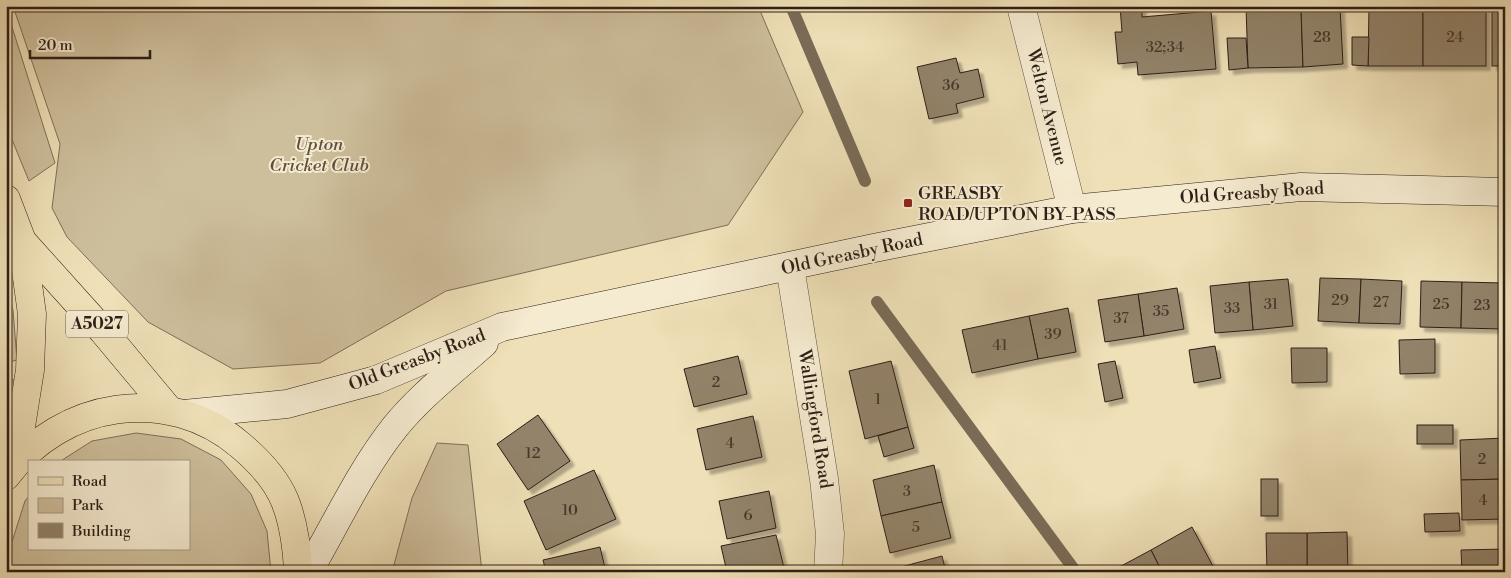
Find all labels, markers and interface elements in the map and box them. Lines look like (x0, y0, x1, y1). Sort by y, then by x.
scale bar (30, 28, 150, 60)
house number: 28 (1313, 28, 1331, 47)
house number: 24 (1446, 28, 1464, 47)
text: 20 m (38, 36, 73, 55)
house number: 32;34 (1146, 38, 1184, 57)
street label: Welton Avenue (1021, 45, 1073, 168)
house number: 36 (942, 76, 960, 95)
park label: Upton Cricket Club (269, 133, 369, 177)
street label: Old Greasby Road (1179, 176, 1326, 210)
place label: GREASBY ROAD/UPTON BY-PASS (918, 182, 1116, 226)
marker: GREASBY ROAD/UPTON BY-PASS (902, 197, 914, 209)
street label: Old Greasby Road (779, 228, 926, 280)
house number: 29 (1331, 291, 1349, 310)
house number: 27 (1373, 293, 1389, 312)
house number: 31 (1264, 295, 1279, 314)
house number: 25 (1433, 295, 1449, 314)
house number: 23 (1474, 296, 1490, 315)
house number: 33 (1224, 299, 1240, 318)
house number: 35 (1153, 302, 1169, 321)
house number: 37 (1113, 309, 1129, 328)
road number: A5027 (66, 310, 128, 338)
street label: Old Greasby Road (345, 323, 489, 397)
house number: 39 (1044, 325, 1062, 344)
house number: 41 (992, 336, 1008, 355)
street label: Wallingford Road (792, 347, 837, 491)
house number: 2 (712, 373, 720, 392)
house number: 1 (875, 390, 882, 409)
house number: 4 (726, 434, 735, 453)
house number: 12 (525, 444, 541, 463)
house number: 2 (1478, 450, 1486, 469)
legend (28, 460, 190, 550)
text: Road (72, 472, 107, 491)
house number: 3 (903, 482, 911, 501)
house number: 4 (1479, 491, 1488, 510)
text: Park (72, 496, 104, 515)
house number: 10 (562, 501, 578, 520)
house number: 6 (743, 506, 753, 525)
house number: 5 (912, 518, 920, 537)
text: Building (71, 522, 131, 541)

